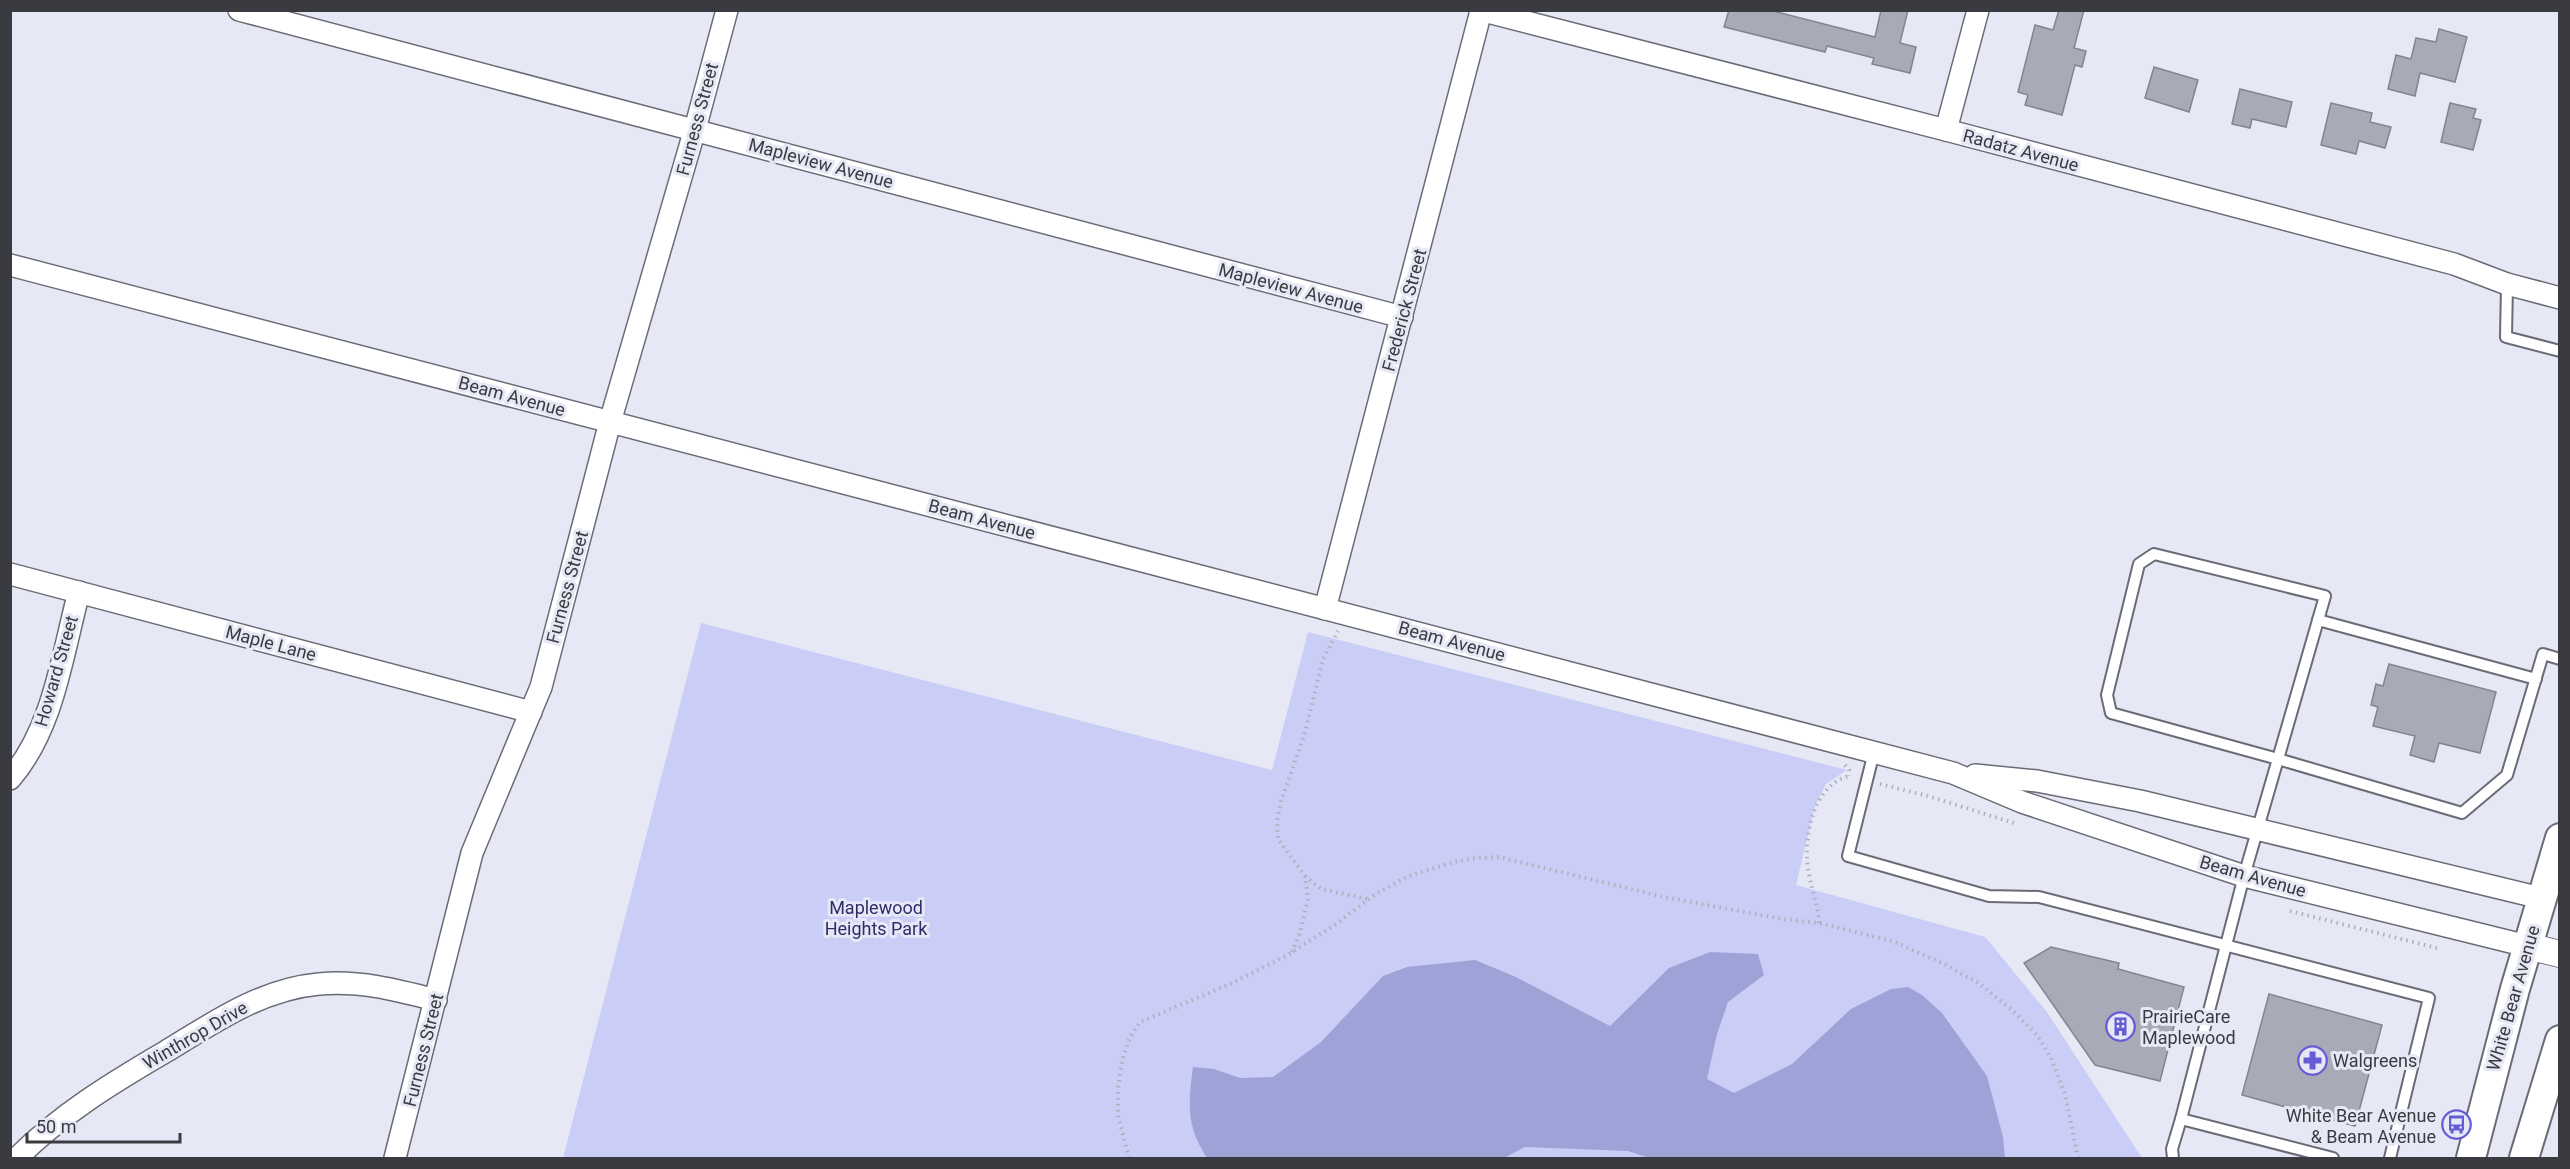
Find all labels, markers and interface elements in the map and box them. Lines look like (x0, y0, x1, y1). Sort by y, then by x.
street label: Furness Street (672, 60, 722, 178)
street label: Radatz Avenue (1961, 124, 2081, 176)
street label: Mapleview Avenue (746, 134, 896, 192)
street label: Frederick Street (1378, 246, 1430, 374)
street label: Mapleview Avenue (1216, 259, 1366, 317)
street label: Beam Avenue (456, 372, 568, 420)
street label: Beam Avenue (926, 495, 1038, 543)
street label: Furness Street (542, 528, 592, 646)
street label: Howard Street (30, 613, 82, 729)
street label: Beam Avenue (1396, 617, 1508, 665)
street label: Maple Lane (223, 621, 319, 665)
street label: Beam Avenue (2197, 851, 2309, 901)
park label: Maplewood Heights Park (825, 897, 928, 939)
street label: White Bear Avenue (2482, 923, 2544, 1073)
street label: Furness Street (399, 991, 447, 1109)
street label: Winthrop Drive (139, 997, 251, 1073)
place label: PrairieCare Maplewood (2142, 1006, 2236, 1048)
building icon: PrairieCare Maplewood (2105, 1010, 2137, 1042)
pharmacy icon: Walgreens (2296, 1044, 2328, 1076)
place label: Walgreens (2333, 1050, 2417, 1071)
place label: White Bear Avenue & Beam Avenue (2286, 1105, 2436, 1147)
scale bar (27, 1106, 180, 1144)
bus stop icon: White Bear Avenue & Beam Avenue (2441, 1109, 2473, 1141)
text: 50 m (36, 1116, 76, 1137)

